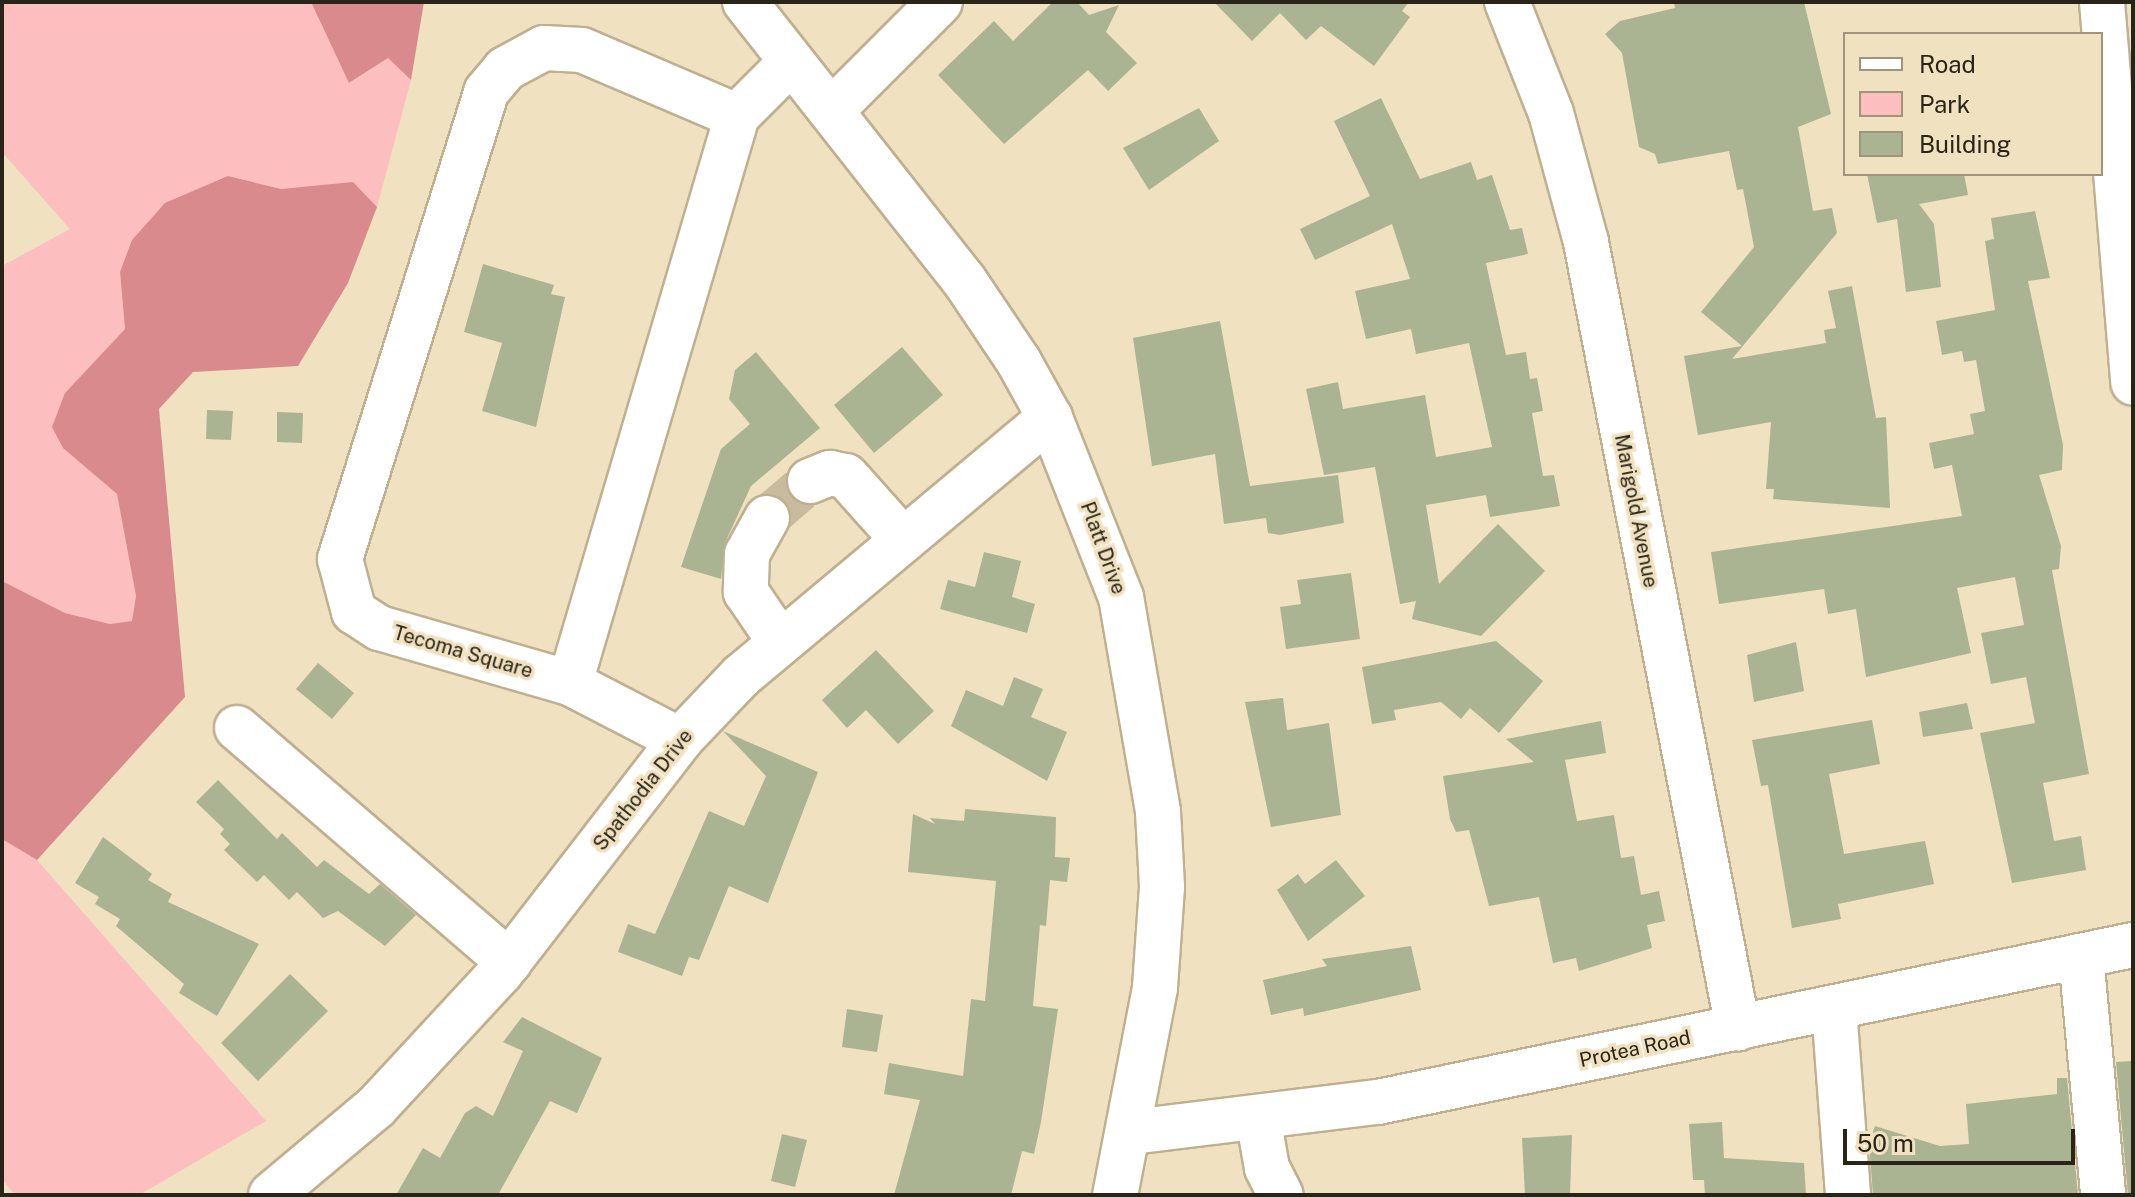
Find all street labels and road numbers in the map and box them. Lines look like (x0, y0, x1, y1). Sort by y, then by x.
street label: Marigold Avenue (1609, 432, 1663, 590)
street label: Platt Drive (1075, 499, 1131, 597)
street label: Tecoma Square (390, 621, 536, 683)
street label: Spathodia Drive (588, 725, 698, 855)
street label: Protea Road (1577, 1025, 1693, 1073)

